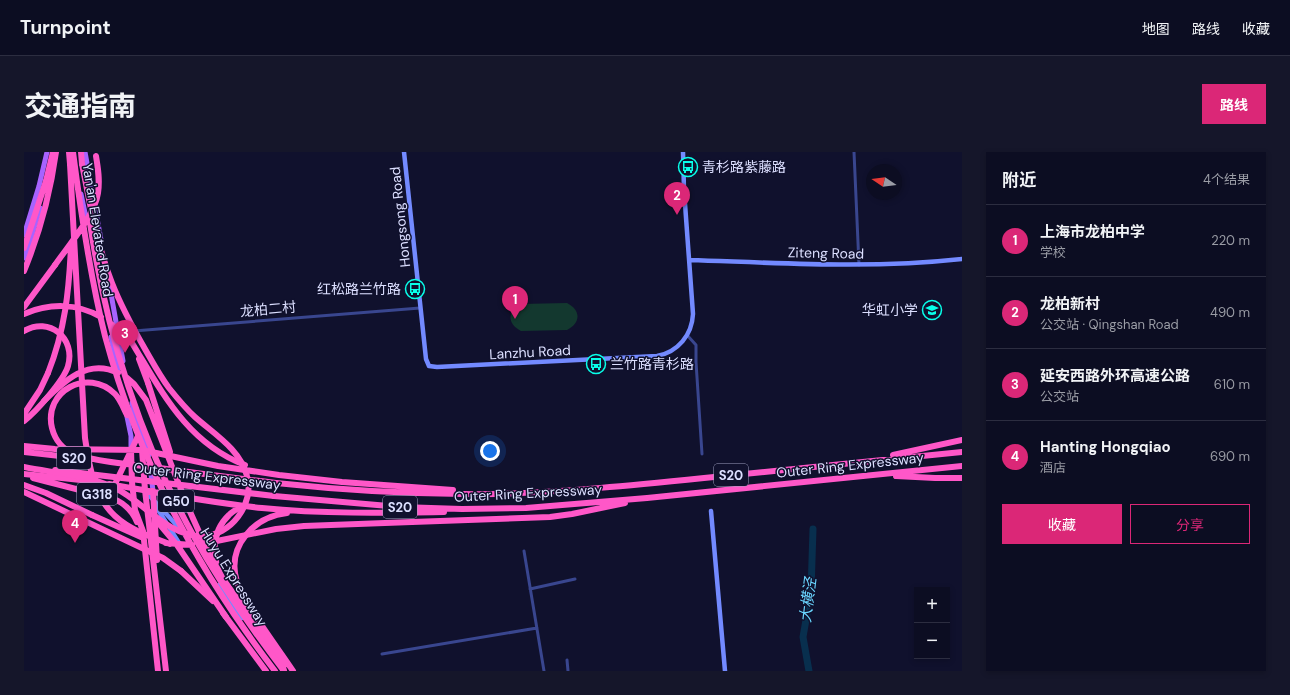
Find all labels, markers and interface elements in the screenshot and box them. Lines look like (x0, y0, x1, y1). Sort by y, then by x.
text: Turnpoint (20, 15, 111, 40)
text: 地图 (1142, 20, 1170, 38)
text: 路线 (1192, 20, 1220, 38)
text: 收藏 (1242, 20, 1270, 38)
button: 路线 (1202, 84, 1266, 124)
text: 交通指南 (24, 88, 136, 125)
bus stop icon: 青杉路紫藤路 (677, 156, 699, 178)
place label: 青杉路紫藤路 (702, 158, 786, 176)
street label: Yan'an Elevated Road (79, 162, 117, 298)
north arrow (866, 164, 902, 200)
street label: Hongsong Road (386, 166, 414, 268)
text: 附近 (1002, 169, 1036, 191)
text: 4个结果 (1203, 171, 1250, 188)
pin: 2 (664, 182, 690, 215)
text: 上海市龙柏中学 (1040, 222, 1145, 242)
text: 1 (1013, 232, 1017, 249)
text: 220 m (1211, 232, 1250, 249)
street label: Ziteng Road (788, 243, 864, 263)
text: 学校 (1040, 244, 1066, 261)
bus stop icon: 红松路兰竹路 (404, 278, 426, 300)
place label: 红松路兰竹路 (317, 280, 401, 298)
pin: 1 (502, 286, 528, 319)
text: 龙柏新村 (1040, 294, 1100, 314)
street label: 龙柏二村 (239, 298, 297, 320)
school or university icon: 华虹小学 (921, 299, 943, 321)
place label: 华虹小学 (862, 301, 918, 319)
text: 2 (1011, 304, 1019, 321)
text: 490 m (1210, 304, 1250, 321)
text: 公交站 · Qingshan Road (1040, 316, 1179, 333)
pin: 3 (112, 320, 138, 353)
street label: Lanzhu Road (489, 341, 571, 363)
bus stop icon: 兰竹路青杉路 (585, 353, 607, 375)
place label: 兰竹路青杉路 (610, 355, 694, 373)
text: 延安西路外环高速公路 (1040, 366, 1190, 386)
text: 3 (1011, 376, 1019, 393)
text: 610 m (1214, 376, 1250, 393)
text: 公交站 (1040, 388, 1079, 405)
text: Hanting Hongqiao (1040, 437, 1171, 457)
your location (480, 441, 500, 461)
road number: S20 (57, 447, 91, 469)
street label: Outer Ring Expressway (775, 448, 925, 482)
text: 4 (1011, 448, 1019, 465)
text: 690 m (1210, 448, 1250, 465)
street label: Outer Ring Expressway (132, 458, 282, 494)
text: 酒店 (1040, 459, 1066, 476)
road number: S20 (714, 464, 748, 486)
street label: Outer Ring Expressway (454, 480, 603, 506)
road number: G318 (77, 483, 117, 505)
road number: G50 (158, 490, 194, 512)
road number: S20 (383, 496, 417, 518)
button: 收藏 (1002, 504, 1122, 544)
button: 分享 (1130, 504, 1250, 544)
pin: 4 (62, 510, 88, 543)
street label: Huyu Expressway (196, 524, 272, 630)
water label: 大横泾 (795, 574, 821, 624)
map controls (914, 587, 950, 659)
button: + (914, 587, 950, 623)
button: − (914, 623, 950, 659)

